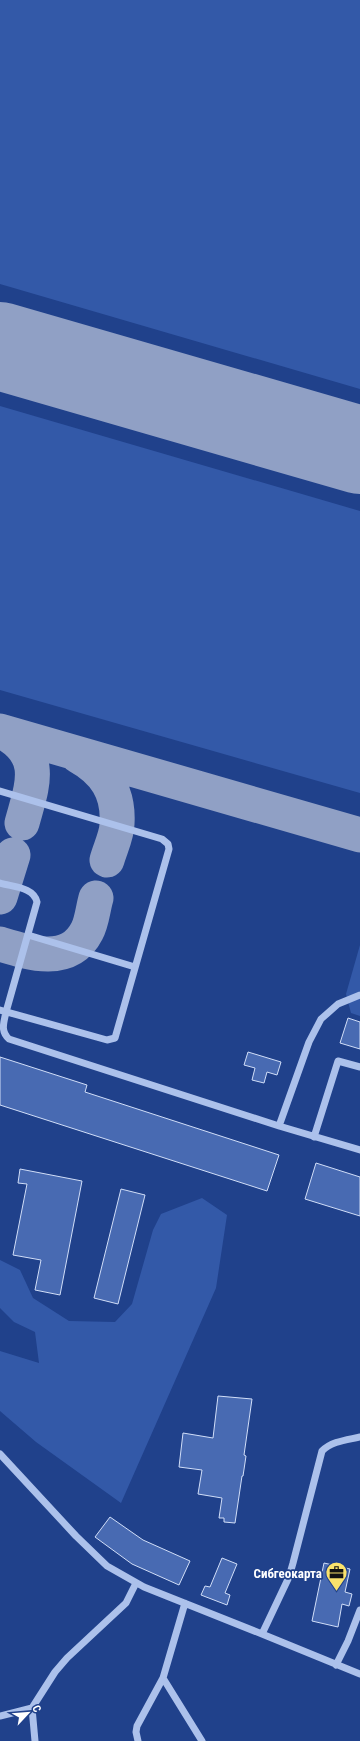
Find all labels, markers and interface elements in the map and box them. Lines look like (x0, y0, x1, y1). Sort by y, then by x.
office icon: Сибгеокарта (324, 1560, 350, 1593)
place label: Сибгеокарта (254, 1566, 322, 1581)
north arrow (8, 1693, 48, 1733)
text: С (29, 1703, 44, 1715)

